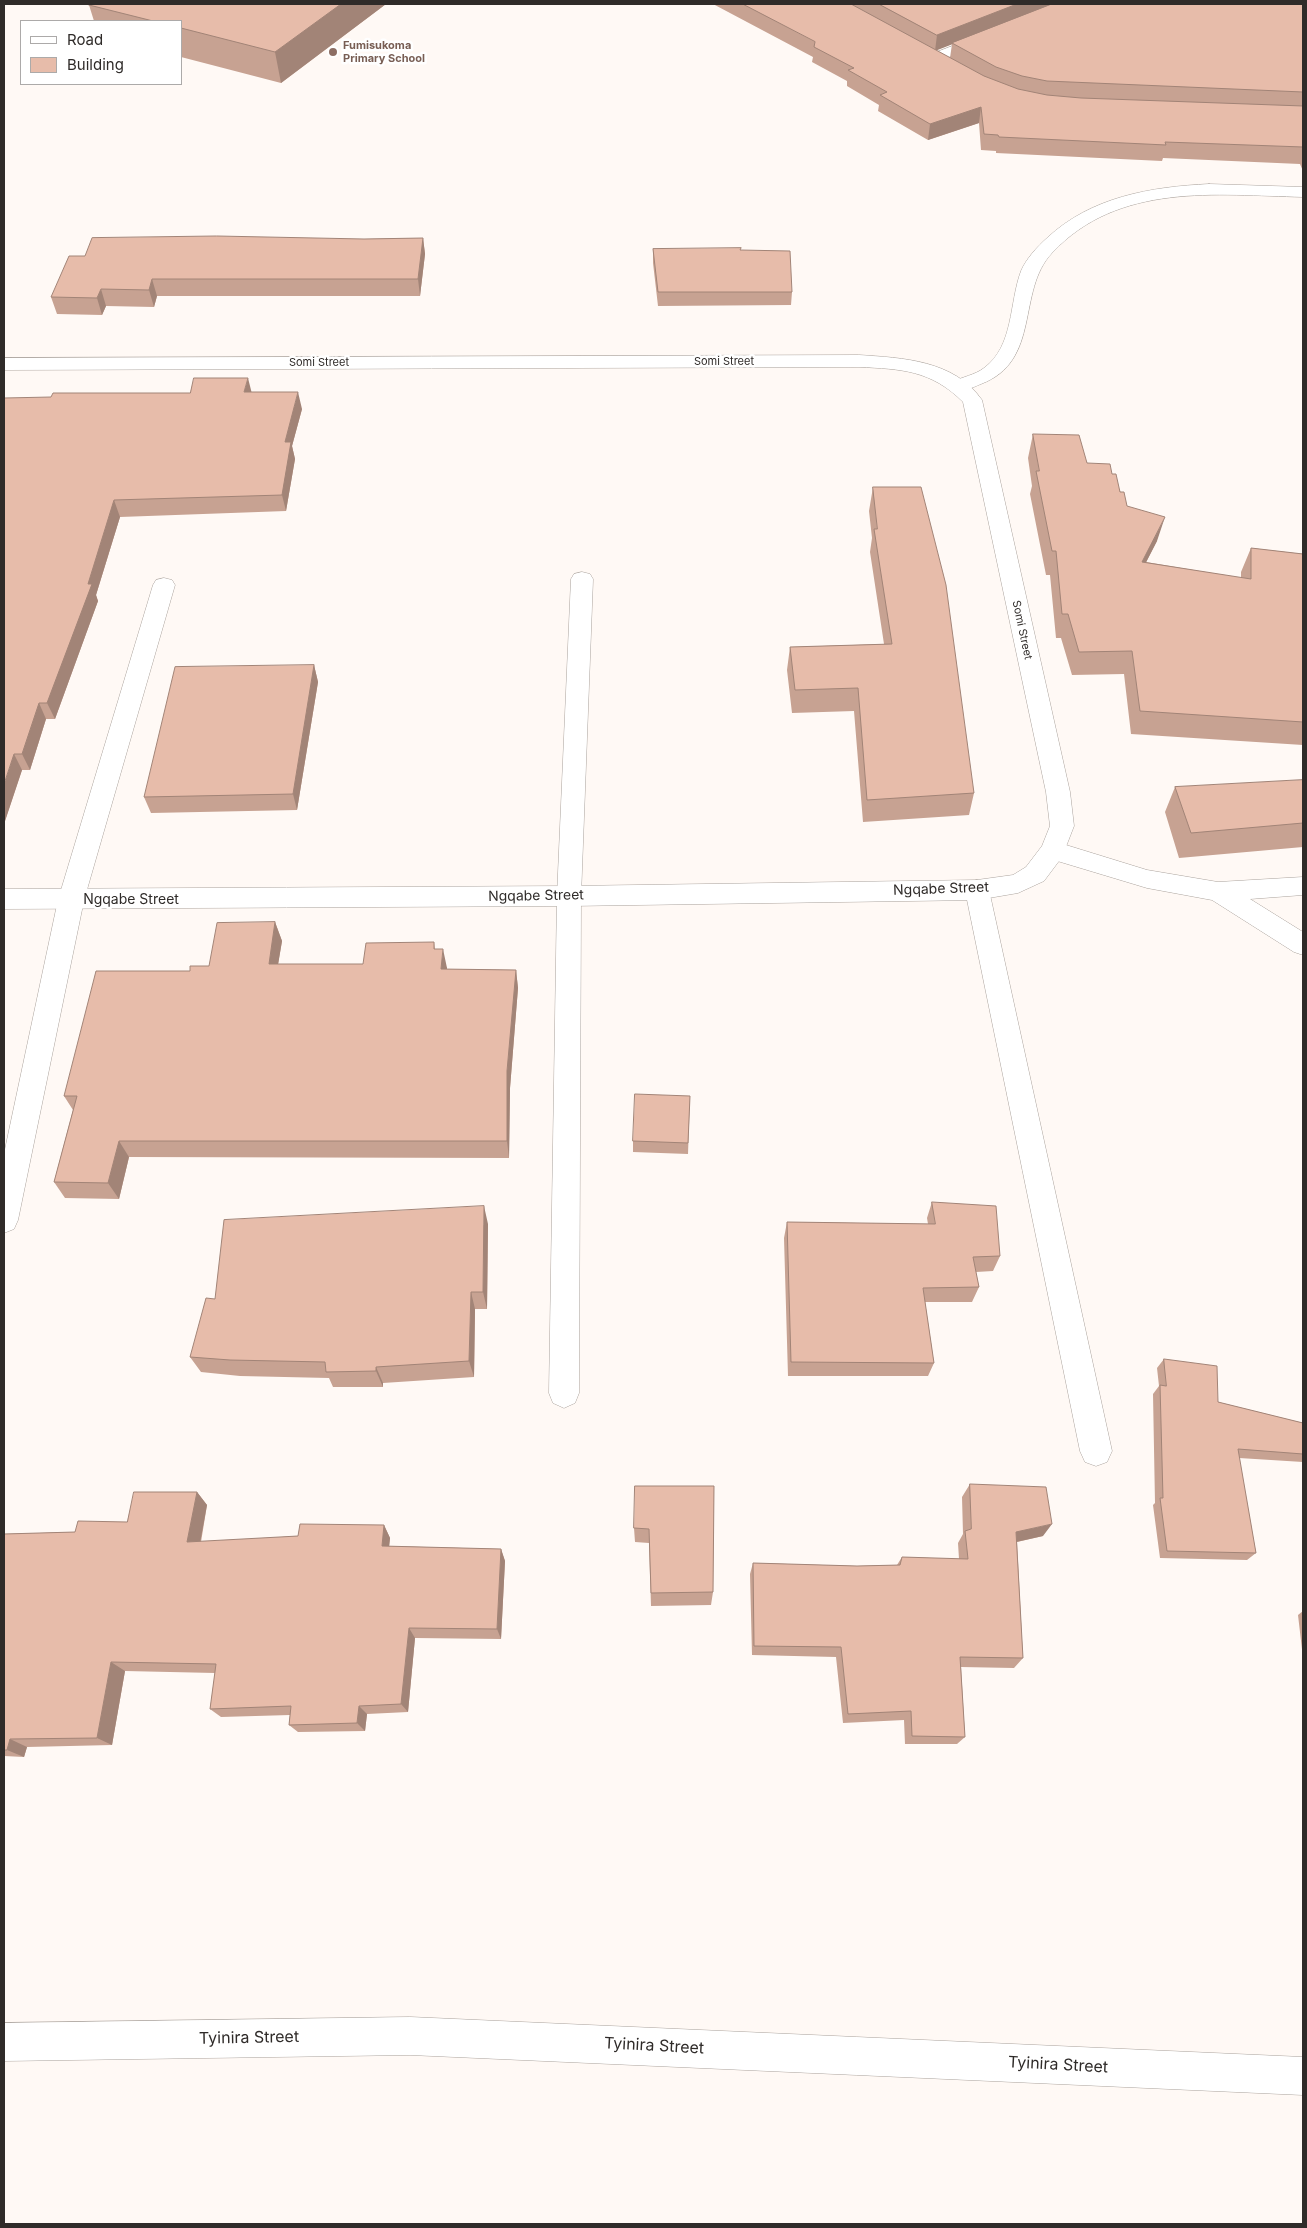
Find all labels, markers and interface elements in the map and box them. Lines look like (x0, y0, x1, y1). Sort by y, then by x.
legend (20, 20, 182, 85)
text: Road (67, 30, 103, 49)
place label: Fumisukoma Primary School (343, 39, 425, 65)
marker: Fumisukoma Primary School (327, 46, 339, 58)
text: Building (67, 55, 124, 74)
street label: Somi Street (694, 355, 754, 369)
street label: Somi Street (289, 356, 349, 370)
street label: Somi Street (1009, 599, 1035, 661)
street label: Ngqabe Street (893, 879, 989, 899)
street label: Ngqabe Street (488, 887, 584, 905)
street label: Ngqabe Street (83, 892, 179, 908)
street label: Tyinira Street (199, 2028, 299, 2048)
street label: Tyinira Street (603, 2034, 705, 2058)
street label: Tyinira Street (1007, 2053, 1109, 2077)

